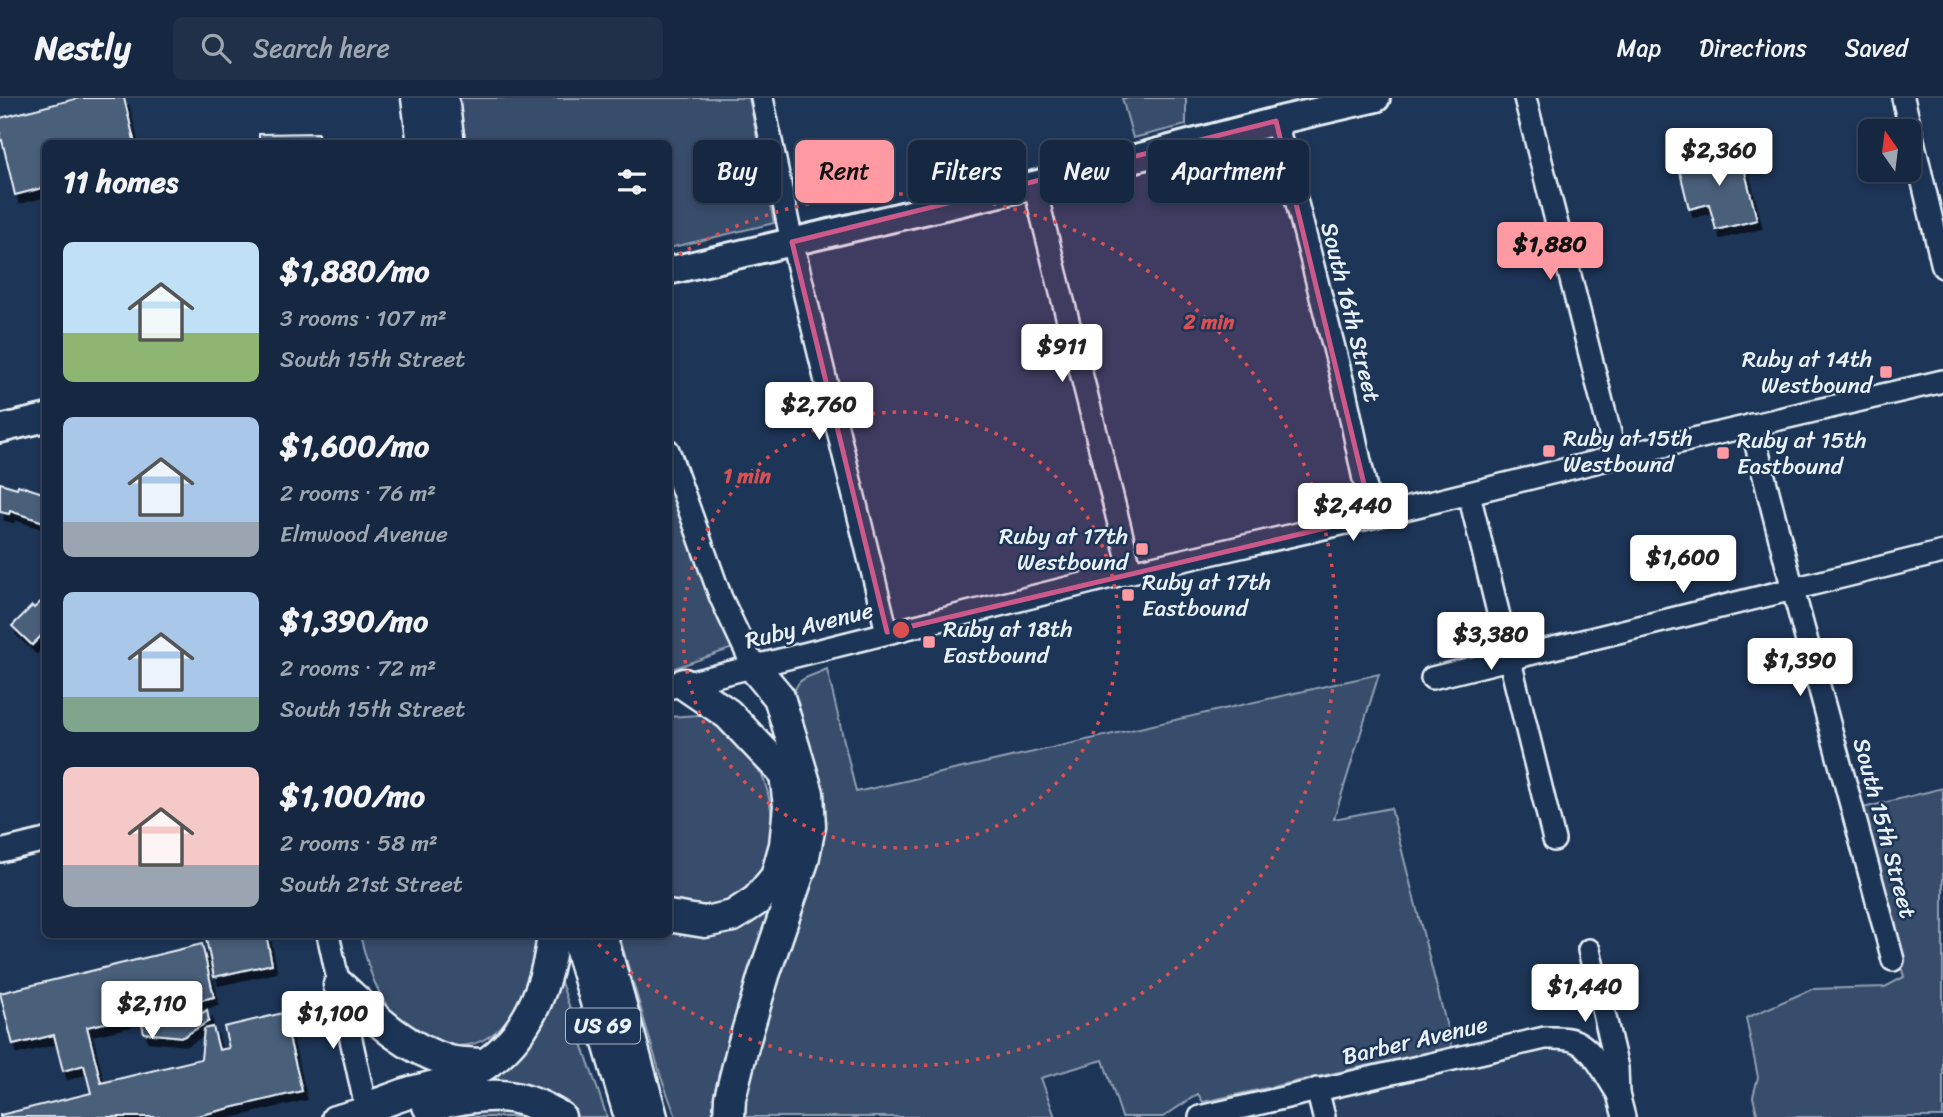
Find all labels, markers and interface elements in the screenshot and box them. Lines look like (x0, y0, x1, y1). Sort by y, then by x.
search box (173, 17, 663, 80)
text: Nestly (35, 19, 131, 77)
text: Search here (253, 25, 390, 71)
text: Map (1617, 27, 1661, 69)
text: Directions (1699, 27, 1807, 69)
text: Saved (1845, 27, 1908, 69)
icon: search (197, 29, 235, 67)
north arrow (1858, 119, 1922, 182)
map controls (1858, 119, 1921, 182)
pin: $2,360 (1662, 129, 1776, 188)
text: $2,360 (1681, 130, 1757, 171)
chip: Buy (693, 140, 781, 203)
chip: Rent (795, 140, 894, 203)
chip: Filters (908, 140, 1026, 203)
chip: New (1040, 140, 1134, 203)
chip: Apartment (1148, 140, 1309, 203)
text: 11 homes (63, 155, 178, 209)
icon: filters (613, 163, 651, 201)
street label: South 16th Street (1308, 218, 1393, 407)
pin: $1,880 (1493, 222, 1607, 282)
text: $1,880 (1513, 224, 1587, 265)
text: $1,880/mo (280, 244, 429, 298)
icon: home (119, 270, 203, 354)
text: 3 rooms · 107 m² (280, 298, 447, 339)
text: 2 min (1183, 303, 1235, 341)
pin: $911 (1021, 324, 1103, 384)
text: $911 (1037, 326, 1087, 367)
text: South 15th Street (280, 339, 465, 380)
place label: Ruby at 14th Westbound (1742, 339, 1874, 406)
marker: Ruby at 14th Westbound (1878, 364, 1894, 380)
pin: $2,760 (762, 382, 876, 442)
text: $2,760 (781, 384, 857, 425)
place label: Ruby at 15th Westbound (1563, 418, 1693, 485)
text: $1,600/mo (280, 419, 429, 473)
place label: Ruby at 15th Eastbound (1737, 420, 1867, 487)
marker: Ruby at 15th Westbound (1541, 443, 1557, 459)
icon: home (119, 445, 203, 529)
marker: Ruby at 15th Eastbound (1715, 445, 1731, 461)
text: 1 min (723, 457, 772, 495)
text: 2 rooms · 76 m² (280, 473, 436, 514)
pin: $2,440 (1296, 484, 1410, 543)
text: $2,440 (1314, 485, 1392, 526)
text: Elmwood Avenue (280, 514, 448, 555)
place label: Ruby at 17th Westbound (999, 516, 1130, 583)
pin: $1,600 (1626, 536, 1740, 595)
text: $1,600 (1646, 537, 1720, 578)
marker: Ruby at 17th Westbound (1134, 541, 1150, 557)
place label: Ruby at 17th Eastbound (1142, 562, 1271, 629)
marker: Ruby at 17th Eastbound (1120, 587, 1136, 603)
street label: Ruby Avenue (741, 590, 878, 661)
text: $1,390/mo (280, 594, 428, 648)
place label: Ruby at 18th Eastbound (943, 609, 1072, 676)
pin: $3,380 (1434, 612, 1548, 672)
text: $3,380 (1453, 614, 1529, 655)
centre of rings (889, 618, 913, 642)
icon: home (119, 620, 203, 704)
marker: Ruby at 18th Eastbound (921, 634, 937, 650)
pin: $1,390 (1743, 638, 1857, 698)
text: $1,390 (1764, 640, 1836, 681)
text: 2 rooms · 72 m² (280, 648, 436, 689)
text: South 15th Street (280, 689, 465, 730)
street label: South 15th Street (1841, 733, 1928, 923)
text: $1,100/mo (280, 769, 425, 823)
icon: home (119, 795, 203, 879)
text: 2 rooms · 58 m² (280, 823, 438, 864)
text: South 21st Street (280, 864, 463, 905)
pin: $1,440 (1528, 964, 1642, 1024)
text: $1,440 (1548, 966, 1622, 1007)
pin: $2,110 (95, 982, 209, 1041)
text: $2,110 (117, 983, 187, 1024)
pin: $1,100 (276, 992, 390, 1051)
text: $1,100 (298, 993, 368, 1034)
street label: Barber Avenue (1338, 1004, 1492, 1077)
road number: US 69 (566, 1009, 640, 1044)

